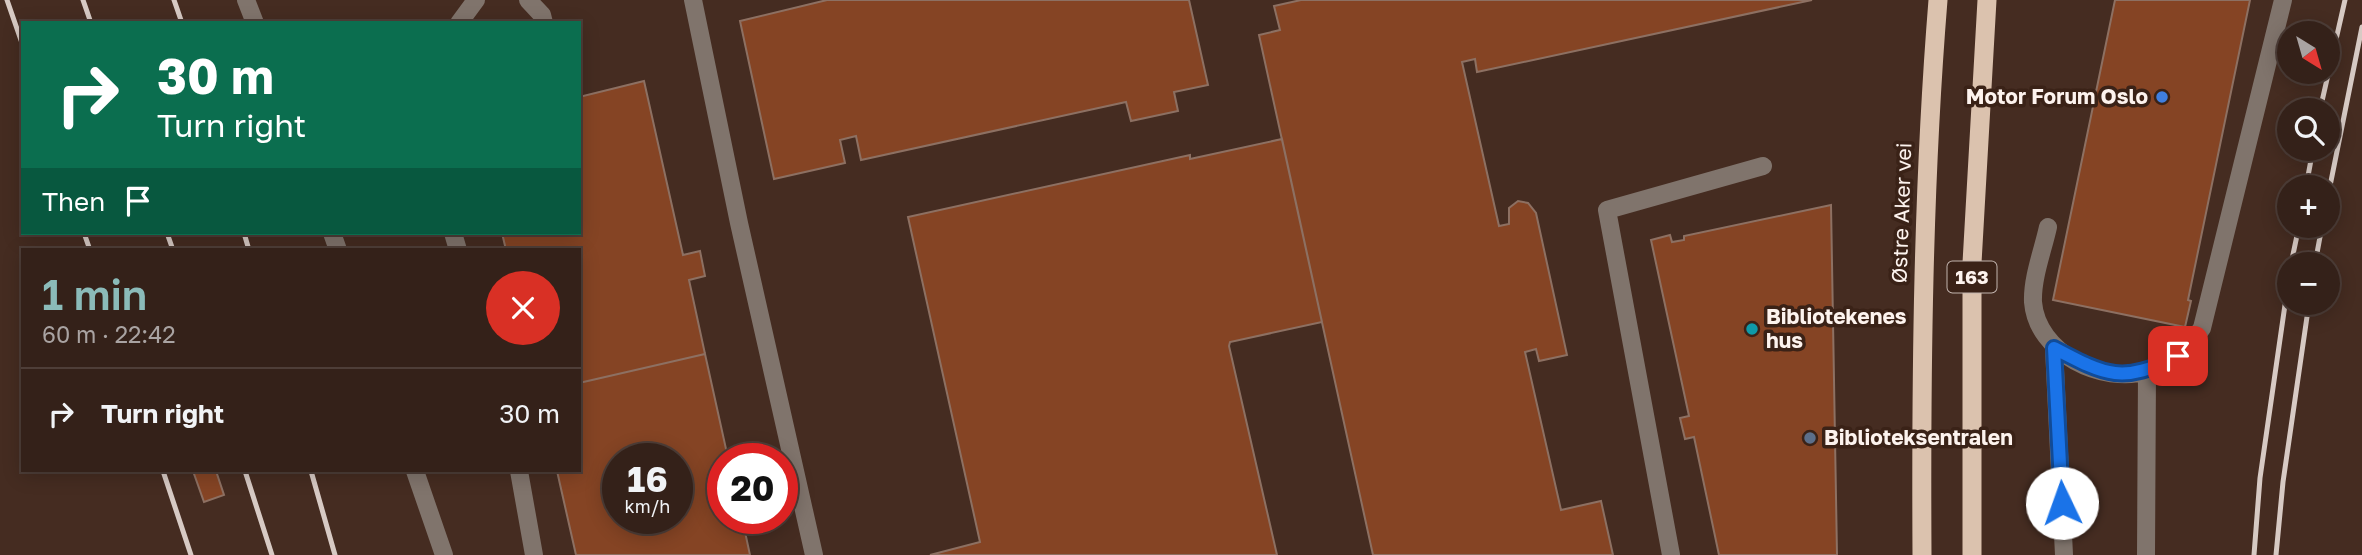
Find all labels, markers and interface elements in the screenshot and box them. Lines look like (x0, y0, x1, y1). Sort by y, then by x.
north arrow (2277, 21, 2340, 84)
map controls (2277, 21, 2340, 315)
text: 30 m (157, 46, 274, 105)
icon: right (42, 49, 133, 140)
place label: Motor Forum Oslo (1966, 83, 2148, 109)
marker: Motor Forum Oslo (2154, 89, 2170, 105)
button: search (2277, 98, 2340, 161)
text: Turn right (157, 106, 306, 144)
street label: Østre Aker vei (1886, 142, 1916, 284)
button: + (2277, 175, 2340, 238)
icon: arrive (119, 182, 157, 220)
text: Then (42, 186, 105, 217)
button: − (2277, 252, 2340, 315)
road number: 163 (1948, 262, 1996, 292)
text: 1 min (42, 269, 147, 319)
button: close (486, 271, 560, 345)
place label: Bibliotekenes hus (1766, 303, 1907, 353)
text: 60 m · 22:42 (42, 320, 176, 348)
marker: Bibliotekenes hus (1744, 321, 1760, 337)
pin (2148, 326, 2208, 386)
icon: arrive (2159, 337, 2197, 375)
icon: right (42, 395, 80, 433)
text: Turn right (101, 398, 224, 429)
text: 30 m (499, 398, 560, 429)
place label: Biblioteksentralen (1824, 424, 2013, 450)
marker: Biblioteksentralen (1802, 430, 1818, 446)
speed limit sign: 20 (707, 443, 798, 534)
text: 16 (627, 458, 668, 500)
position arrow (2025, 466, 2099, 540)
text: km/h (625, 495, 670, 517)

